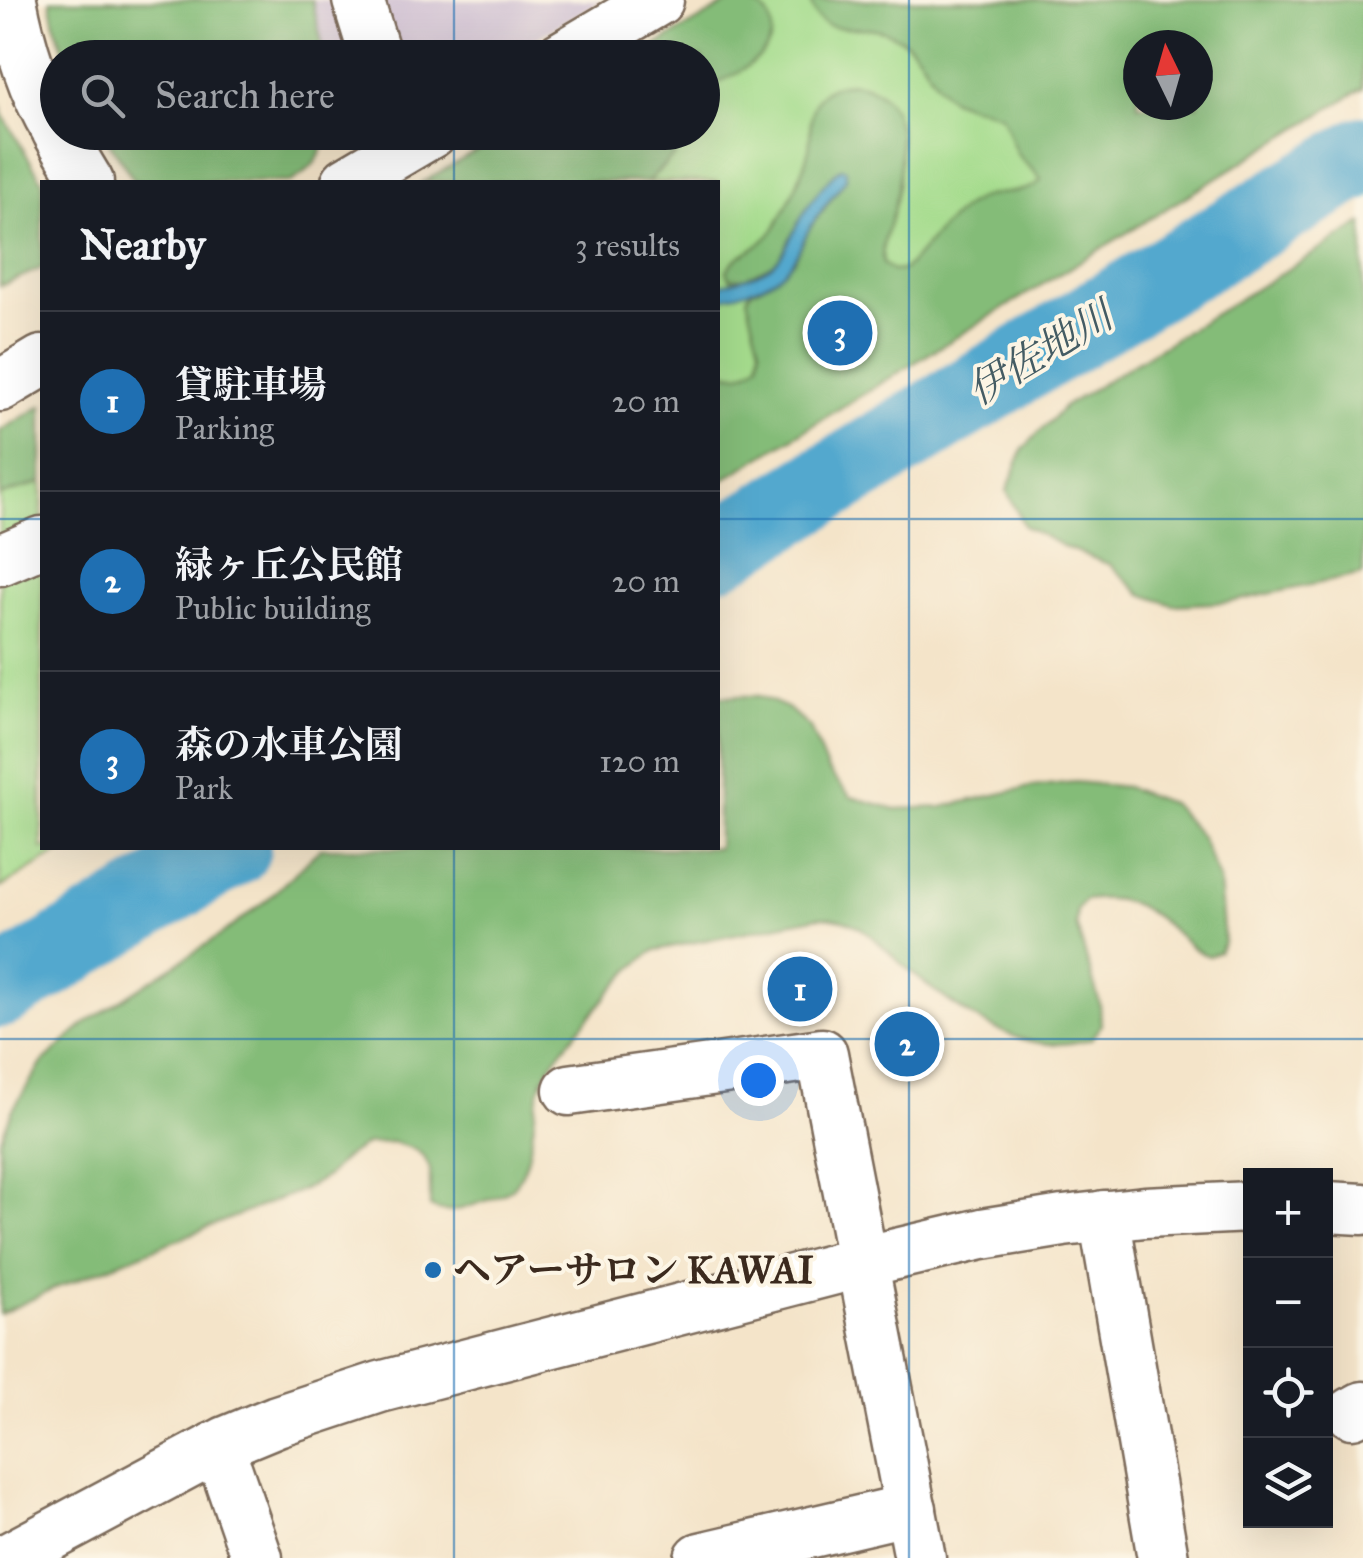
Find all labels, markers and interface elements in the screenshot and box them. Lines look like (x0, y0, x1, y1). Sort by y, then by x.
north arrow (1123, 30, 1213, 120)
search box (40, 40, 720, 150)
icon: search (75, 68, 130, 123)
text: Search here (155, 72, 335, 118)
text: Nearby (80, 219, 205, 271)
text: 3 results (575, 226, 680, 265)
water label: 伊佐地川 (959, 289, 1125, 415)
pin: 3 (808, 296, 872, 370)
text: 貸駐車場 (175, 362, 327, 408)
text: 1 (106, 382, 119, 421)
text: 20 m (612, 382, 680, 421)
text: Parking (175, 409, 274, 448)
text: 緑ヶ丘公民館 (175, 542, 403, 588)
text: 2 (105, 562, 120, 601)
text: 20 m (612, 562, 680, 601)
text: Public building (175, 589, 370, 628)
text: 森の水車公園 (175, 722, 403, 768)
text: 3 (106, 742, 119, 781)
text: 120 m (599, 742, 680, 781)
text: Park (175, 769, 233, 808)
pin: 1 (768, 952, 832, 1026)
pin: 2 (874, 1006, 940, 1082)
your location (733, 1055, 784, 1106)
map controls (1243, 1168, 1333, 1528)
button: + (1243, 1168, 1333, 1258)
place label: ヘアーサロン KAWAI (453, 1247, 814, 1293)
button: − (1243, 1258, 1333, 1348)
marker: ヘアーサロン KAWAI (422, 1259, 444, 1281)
button: locate (1243, 1348, 1333, 1438)
button: layers (1243, 1438, 1333, 1528)

